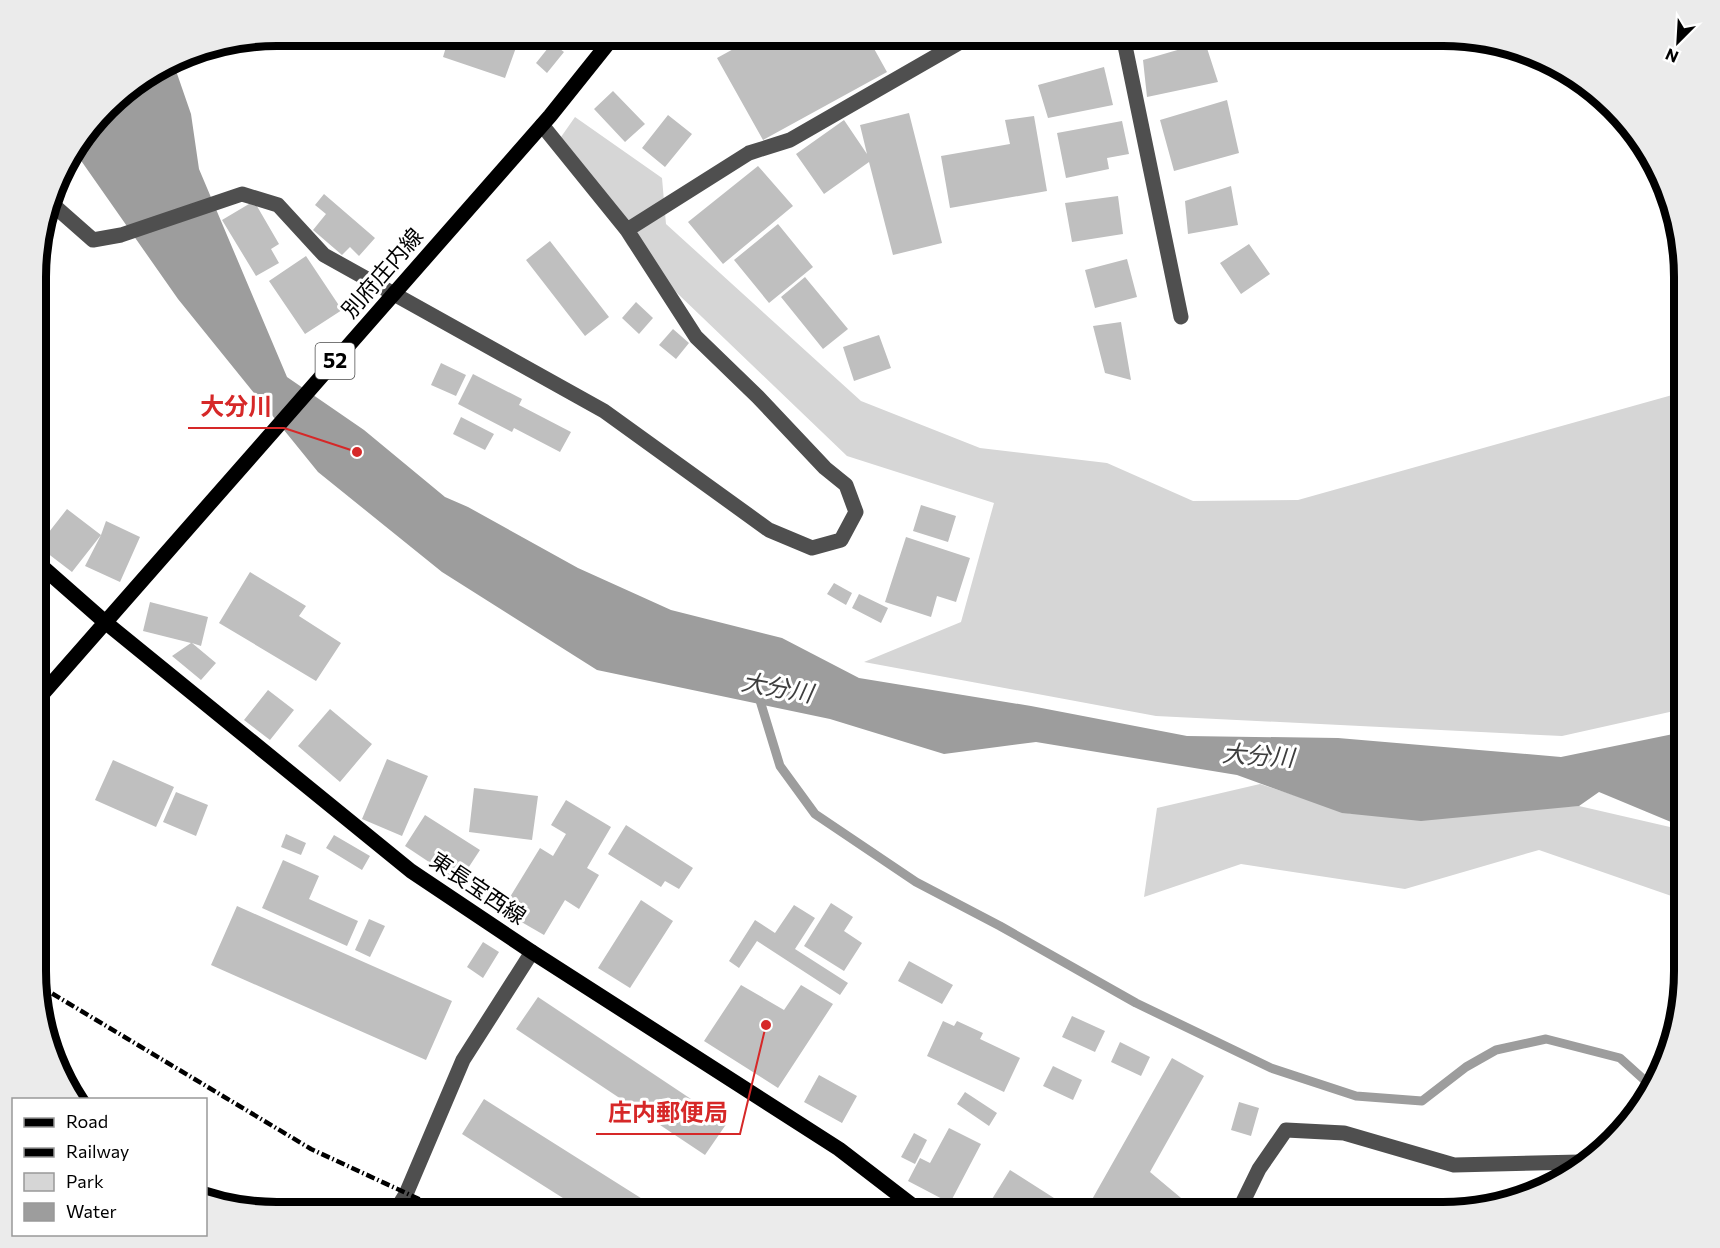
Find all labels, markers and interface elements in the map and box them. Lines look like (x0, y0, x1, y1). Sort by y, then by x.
north arrow (1648, 12, 1708, 72)
text: N (1662, 45, 1681, 67)
street label: 別府庄内線 (335, 222, 428, 323)
road number: 52 (316, 343, 354, 379)
callout: 大分川 (188, 386, 284, 428)
text: 大分川 (200, 391, 272, 420)
water label: 大分川 (739, 666, 818, 708)
water label: 大分川 (1221, 738, 1298, 772)
street label: 東長宝西線 (425, 846, 531, 930)
callout: 庄内郵便局 (596, 1092, 740, 1134)
text: 庄内郵便局 (608, 1097, 728, 1126)
legend (12, 1098, 207, 1236)
text: Road (66, 1110, 108, 1132)
text: Railway (66, 1140, 129, 1162)
text: Park (66, 1170, 104, 1192)
text: Water (66, 1200, 117, 1222)

